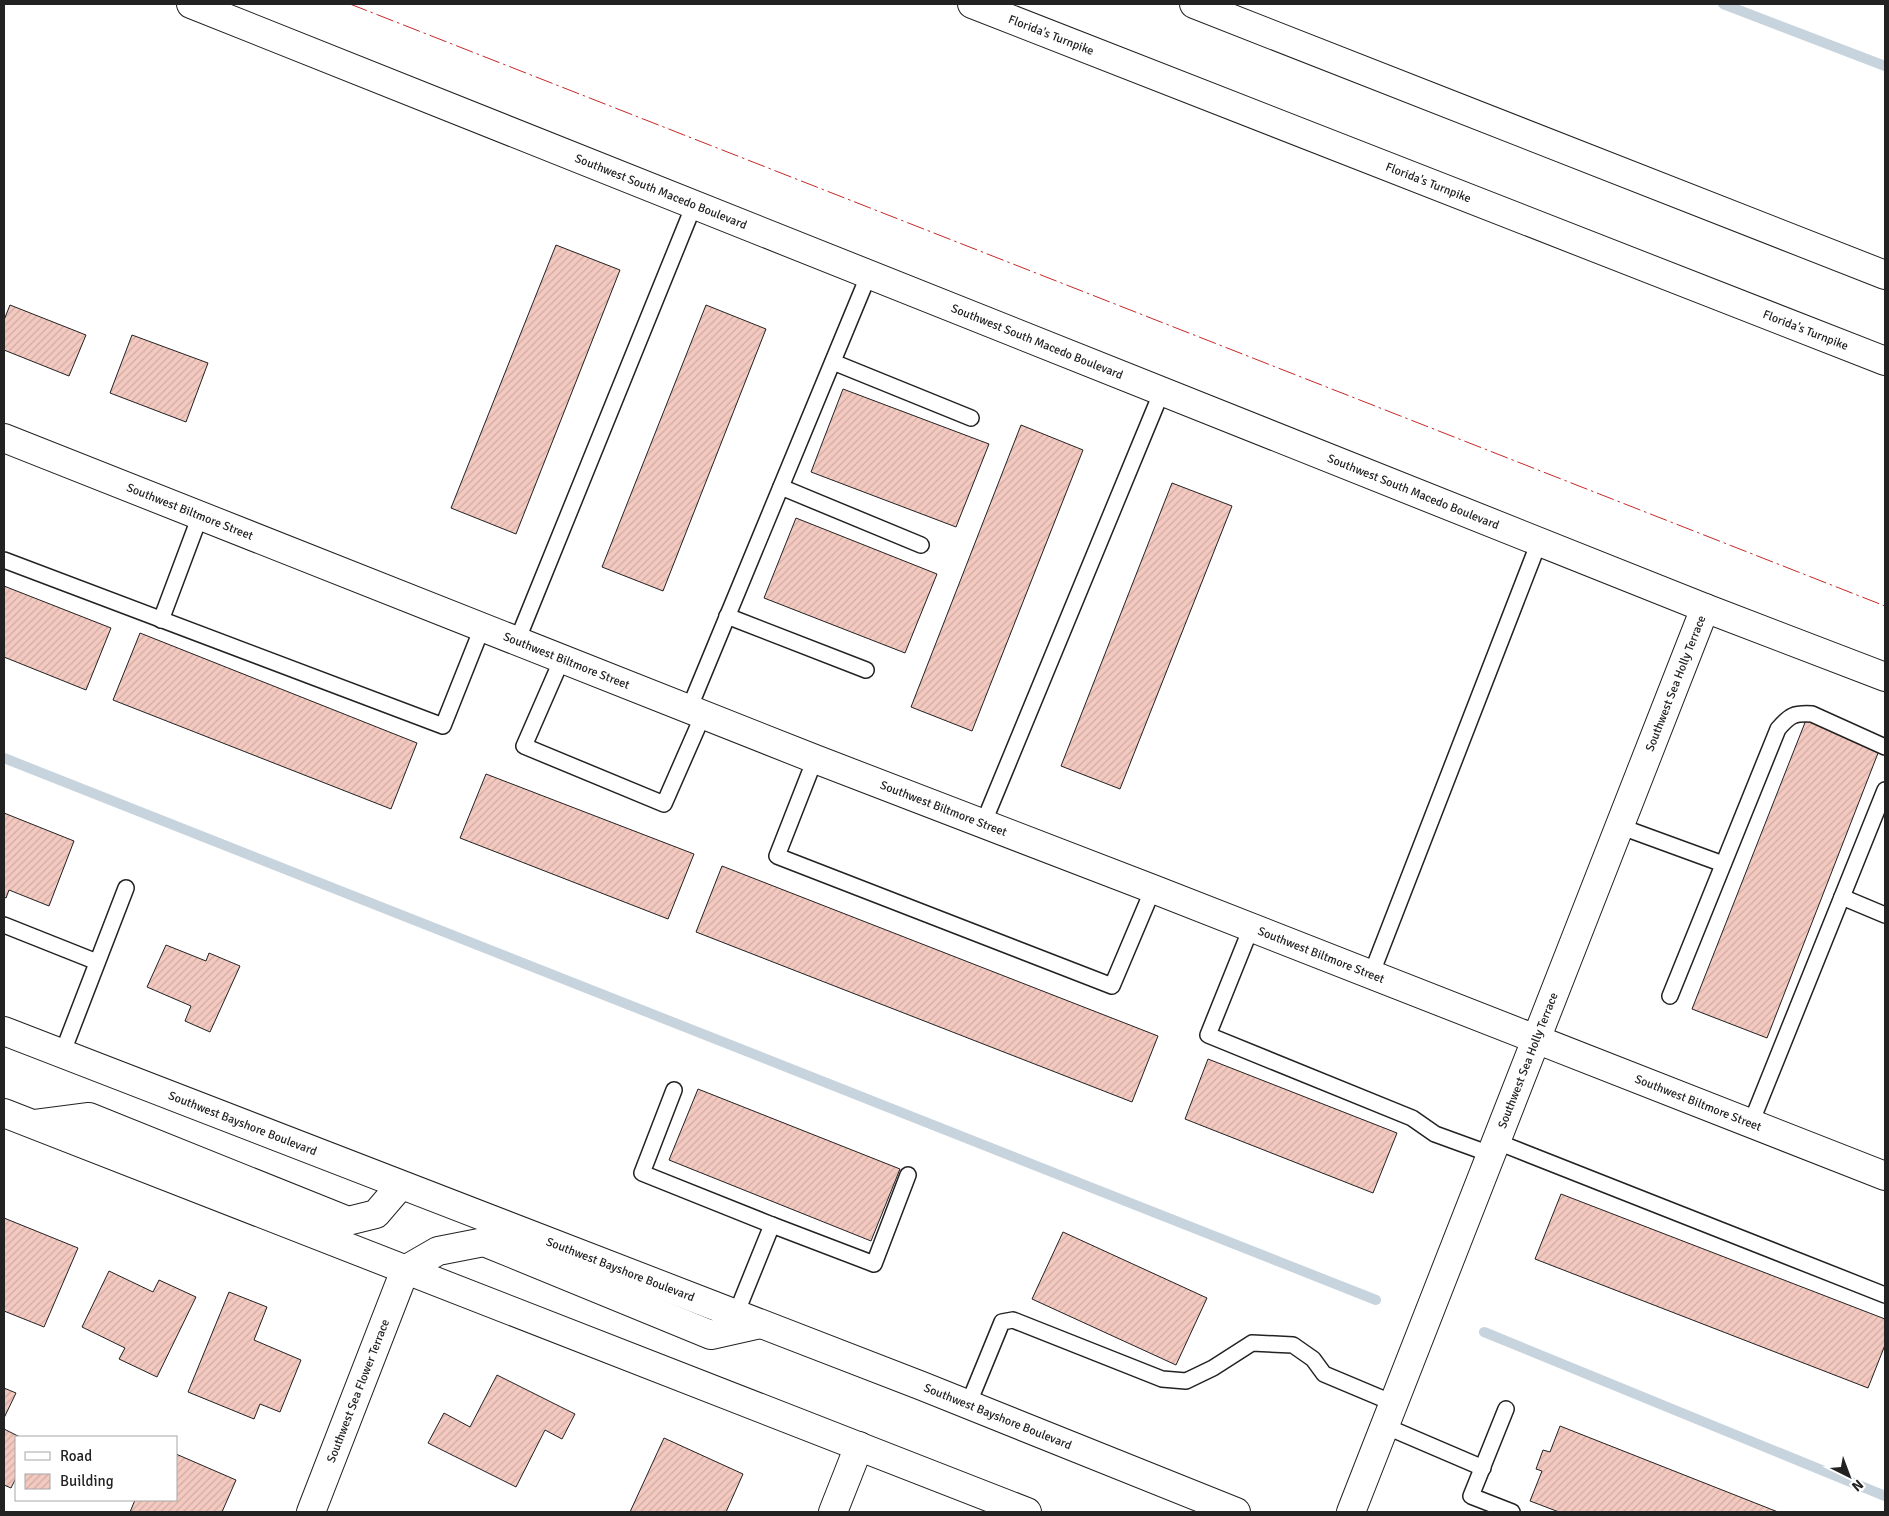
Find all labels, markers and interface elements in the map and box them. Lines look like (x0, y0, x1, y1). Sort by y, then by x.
street label: Florida's Turnpike (1006, 12, 1096, 59)
street label: Southwest South Macedo Boulevard (573, 151, 749, 233)
street label: Florida's Turnpike (1383, 159, 1473, 206)
street label: Southwest South Macedo Boulevard (949, 301, 1125, 383)
street label: Florida's Turnpike (1760, 307, 1850, 354)
street label: Southwest South Macedo Boulevard (1325, 451, 1501, 533)
street label: Southwest Biltmore Street (124, 480, 255, 544)
street label: Southwest Sea Holly Terrace (1643, 613, 1709, 754)
street label: Southwest Biltmore Street (501, 629, 632, 693)
street label: Southwest Biltmore Street (878, 778, 1009, 840)
street label: Southwest Biltmore Street (1256, 924, 1386, 987)
street label: Southwest Sea Holly Terrace (1495, 990, 1562, 1131)
street label: Southwest Biltmore Street (1633, 1072, 1764, 1135)
street label: Southwest Bayshore Boulevard (166, 1088, 319, 1159)
street label: Southwest Bayshore Boulevard (544, 1234, 697, 1305)
street label: Southwest Sea Flower Terrace (324, 1317, 393, 1465)
street label: Southwest Bayshore Boulevard (922, 1381, 1074, 1453)
legend (15, 1436, 178, 1501)
text: Road (60, 1447, 92, 1465)
north arrow (1824, 1451, 1874, 1501)
text: Building (60, 1472, 114, 1490)
text: N (1848, 1476, 1867, 1495)

